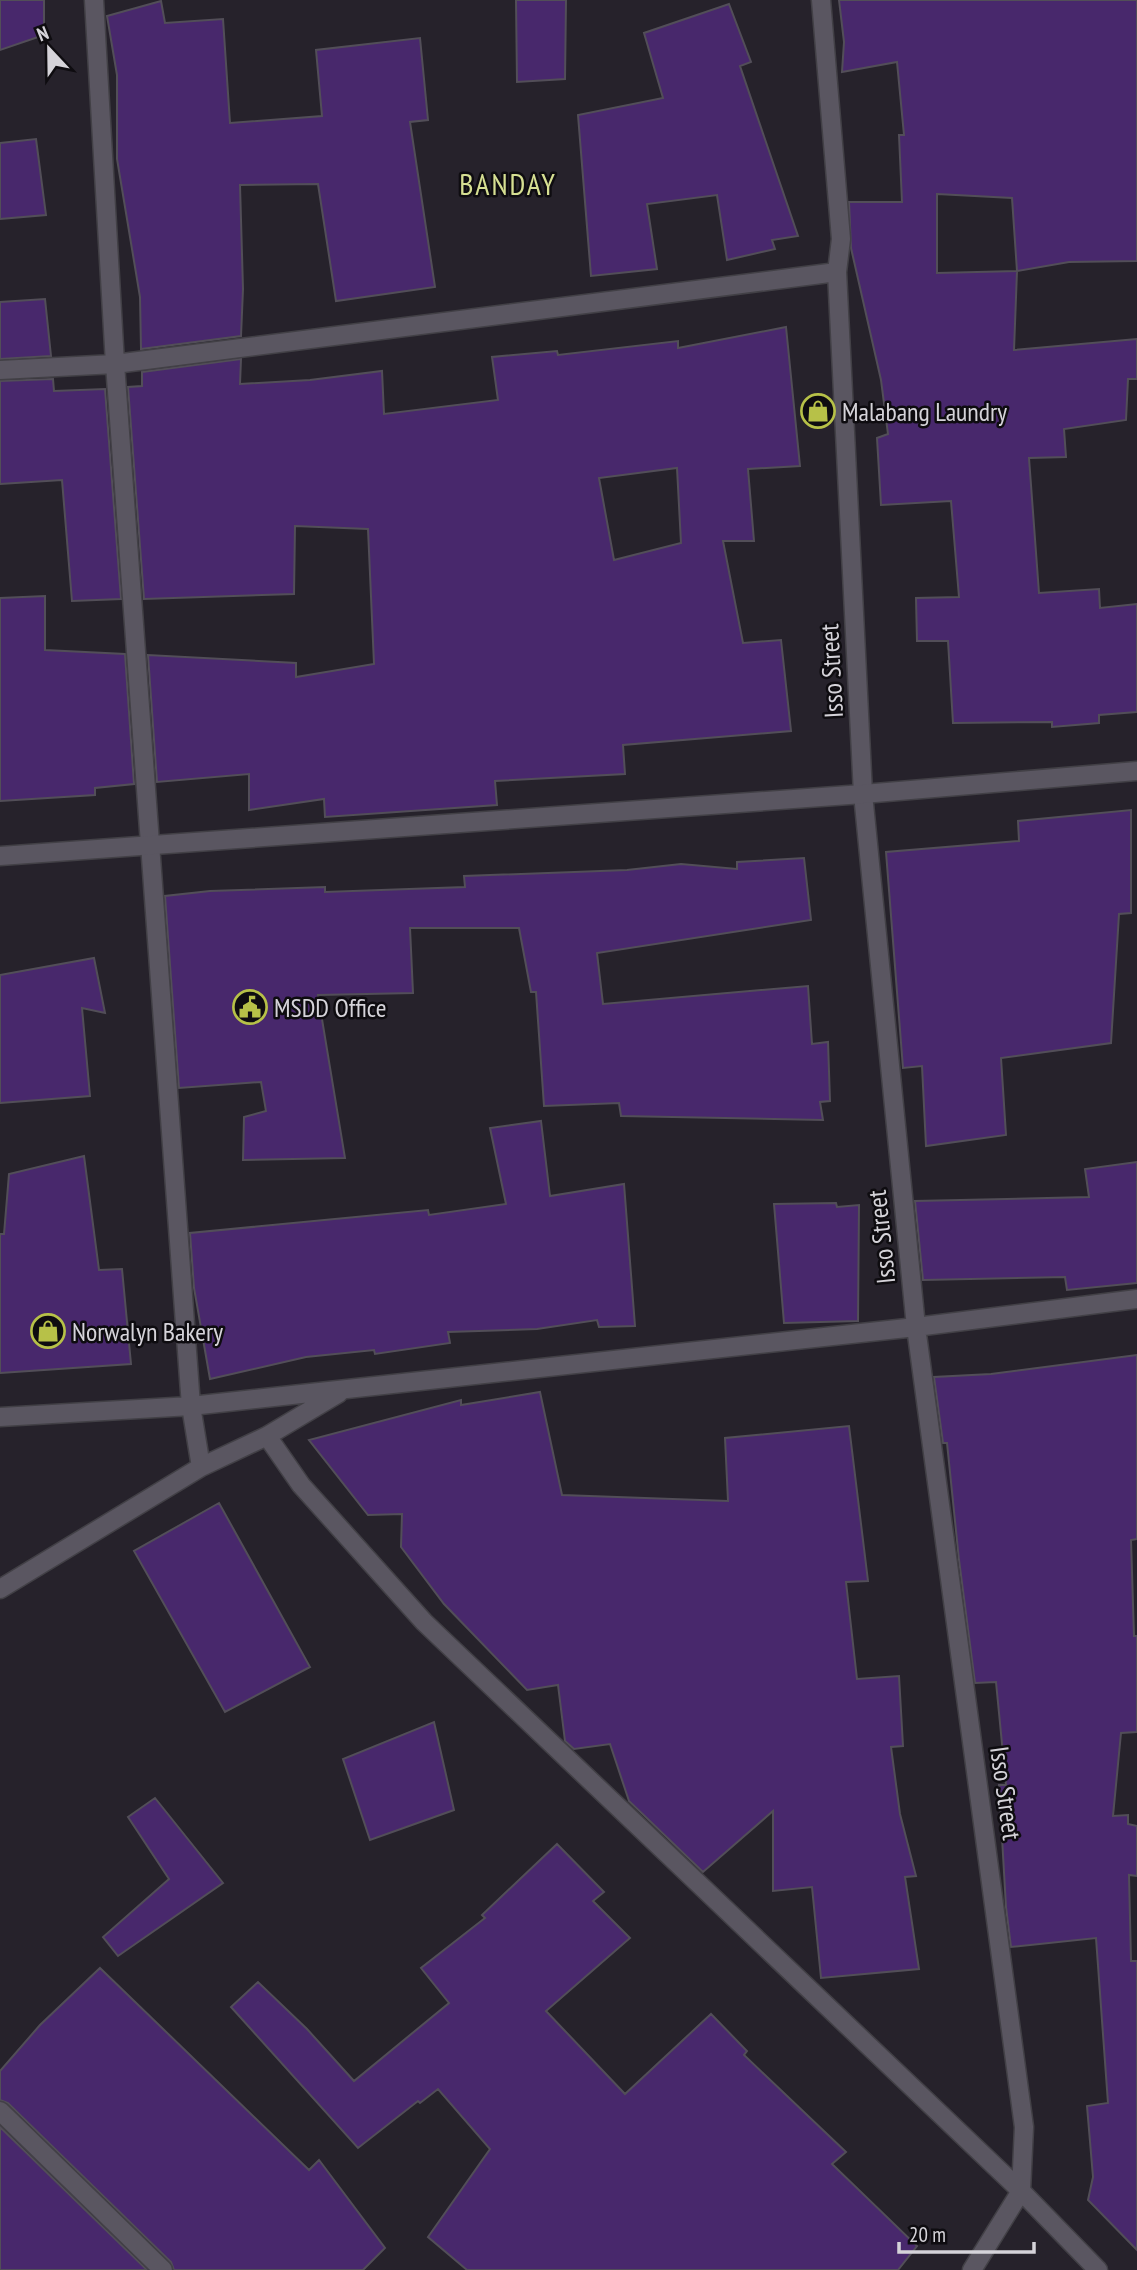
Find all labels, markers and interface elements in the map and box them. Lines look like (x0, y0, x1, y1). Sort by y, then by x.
north arrow (14, 14, 84, 84)
text: N (33, 20, 52, 46)
district label: BANDAY (459, 164, 557, 203)
shop icon: Malabang Laundry (799, 392, 837, 430)
place label: Malabang Laundry (842, 395, 1007, 428)
street label: Isso Street (812, 623, 850, 719)
public building icon: MSDD Office (231, 988, 269, 1026)
place label: MSDD Office (274, 991, 386, 1024)
street label: Isso Street (860, 1188, 902, 1286)
shop icon: Norwalyn Bakery (29, 1312, 67, 1350)
place label: Norwalyn Bakery (72, 1315, 223, 1348)
street label: Isso Street (983, 1744, 1029, 1842)
scale bar (899, 2210, 1034, 2254)
text: 20 m (909, 2221, 946, 2248)

